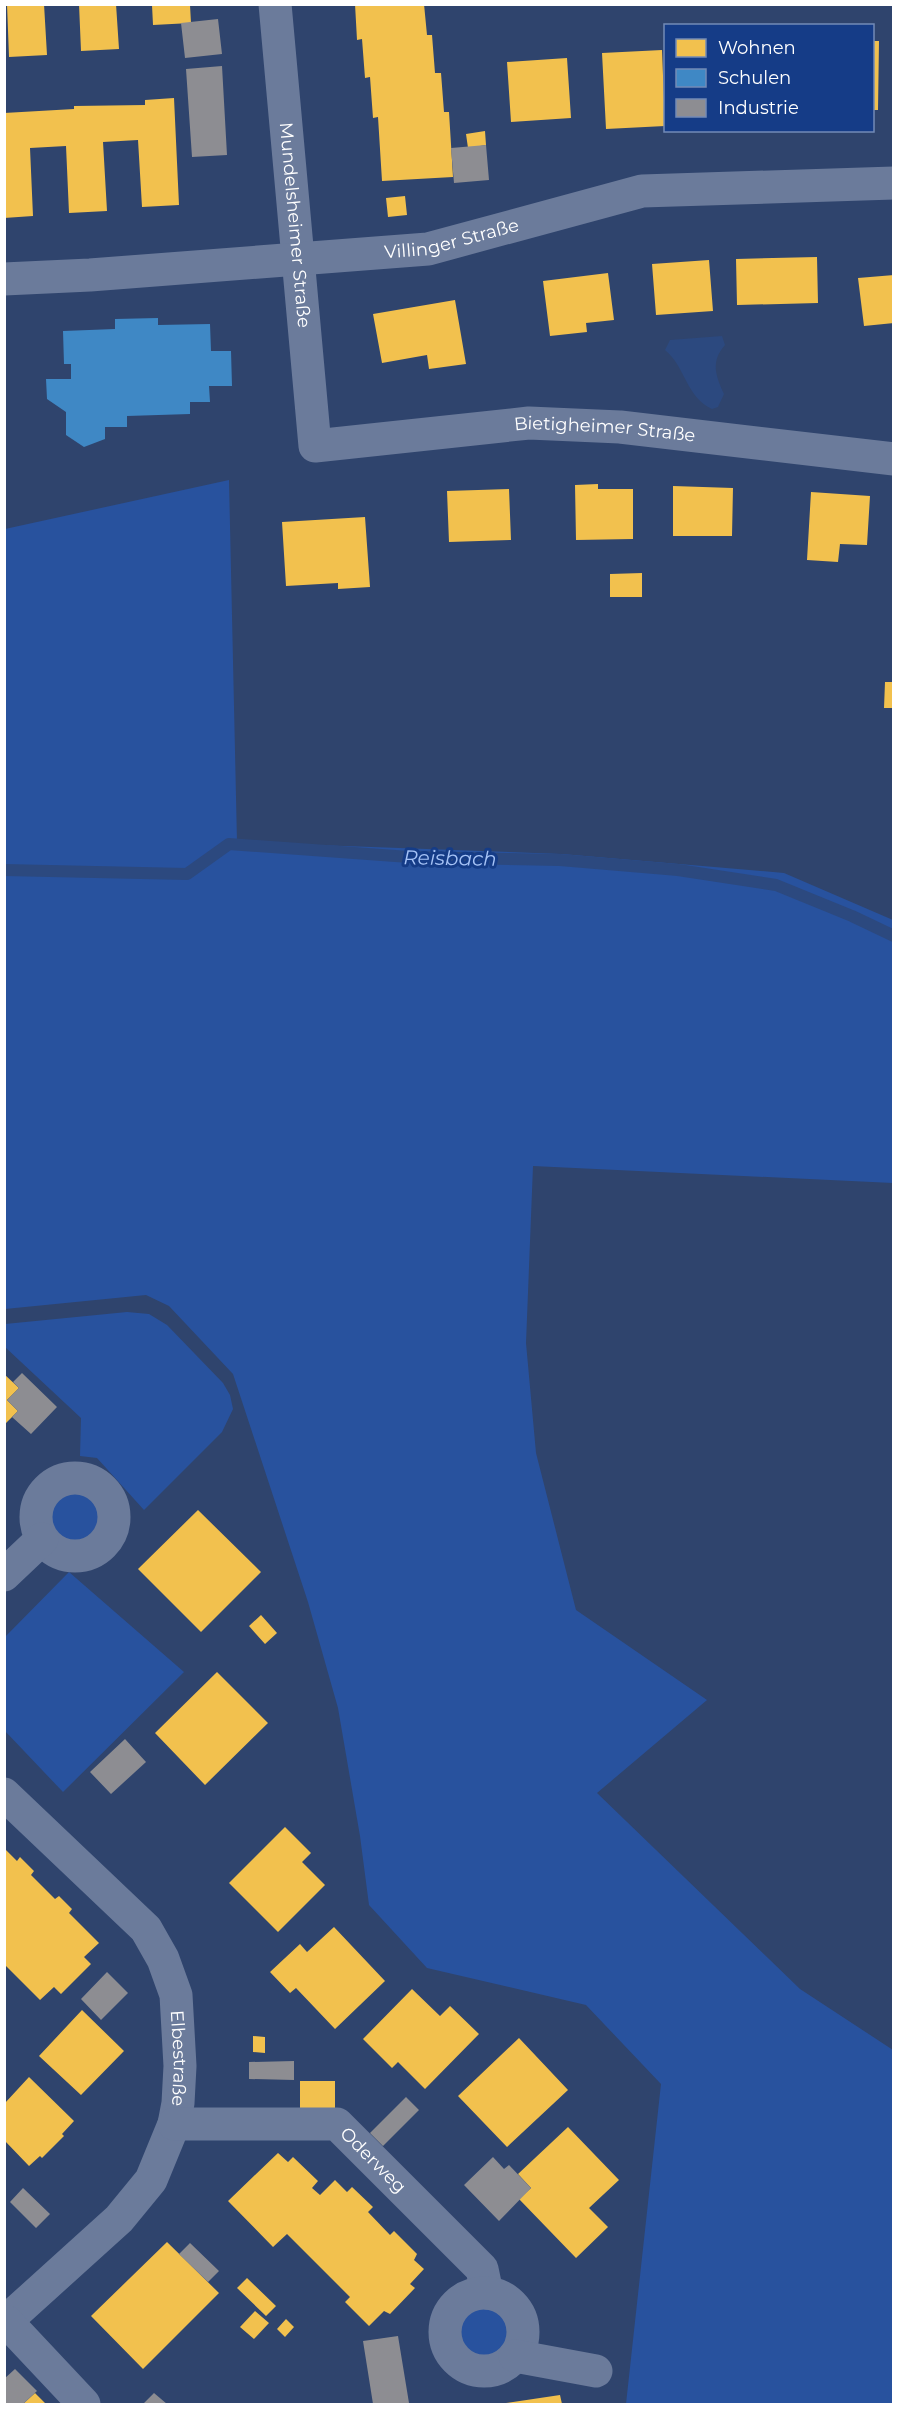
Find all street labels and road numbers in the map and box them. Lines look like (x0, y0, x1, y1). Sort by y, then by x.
street label: Mundelsheimer Straße (275, 121, 315, 329)
street label: Villinger Straße (384, 214, 521, 263)
street label: Bietigheimer Straße (513, 412, 697, 447)
street label: Elbestraße (166, 2010, 191, 2107)
street label: Oderweg (335, 2122, 411, 2198)

